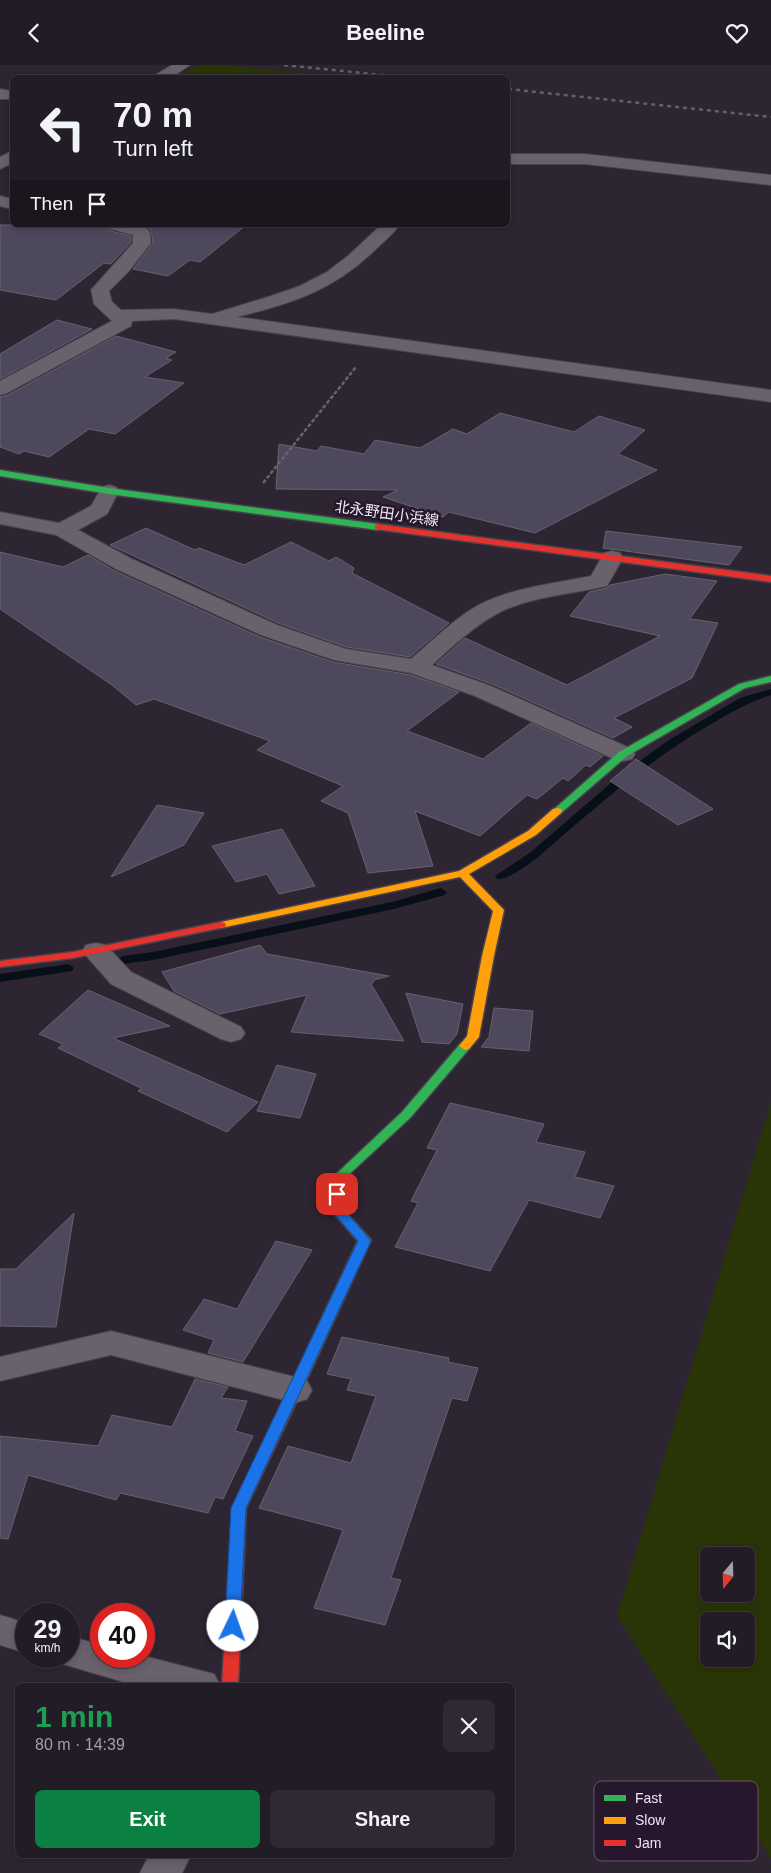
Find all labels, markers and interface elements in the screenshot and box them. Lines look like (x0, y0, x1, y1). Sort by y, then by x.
icon: back (20, 19, 48, 47)
icon: heart (723, 19, 751, 47)
text: Beeline (346, 20, 425, 45)
icon: left (30, 95, 95, 160)
text: 70 m (113, 95, 193, 134)
text: Turn left (113, 136, 193, 161)
icon: arrive (83, 190, 111, 218)
text: Then (30, 193, 73, 214)
street label: 北永野田小浜線 (334, 497, 440, 529)
pin (316, 1173, 358, 1215)
icon: arrive (323, 1180, 351, 1208)
north arrow (700, 1547, 755, 1603)
map controls (700, 1547, 755, 1667)
position arrow (206, 1599, 258, 1651)
speed limit sign: 40 (90, 1603, 155, 1668)
button: sound (700, 1612, 755, 1667)
text: 29 (34, 1615, 61, 1643)
text: km/h (34, 1641, 61, 1655)
text: 1 min (35, 1700, 113, 1733)
button: close (443, 1700, 495, 1752)
text: 80 m · 14:39 (35, 1736, 125, 1753)
legend (594, 1781, 758, 1861)
button: Exit (35, 1790, 260, 1848)
button: Share (270, 1790, 495, 1848)
text: Fast (635, 1790, 662, 1806)
text: Slow (635, 1812, 666, 1828)
text: Jam (635, 1835, 661, 1851)

